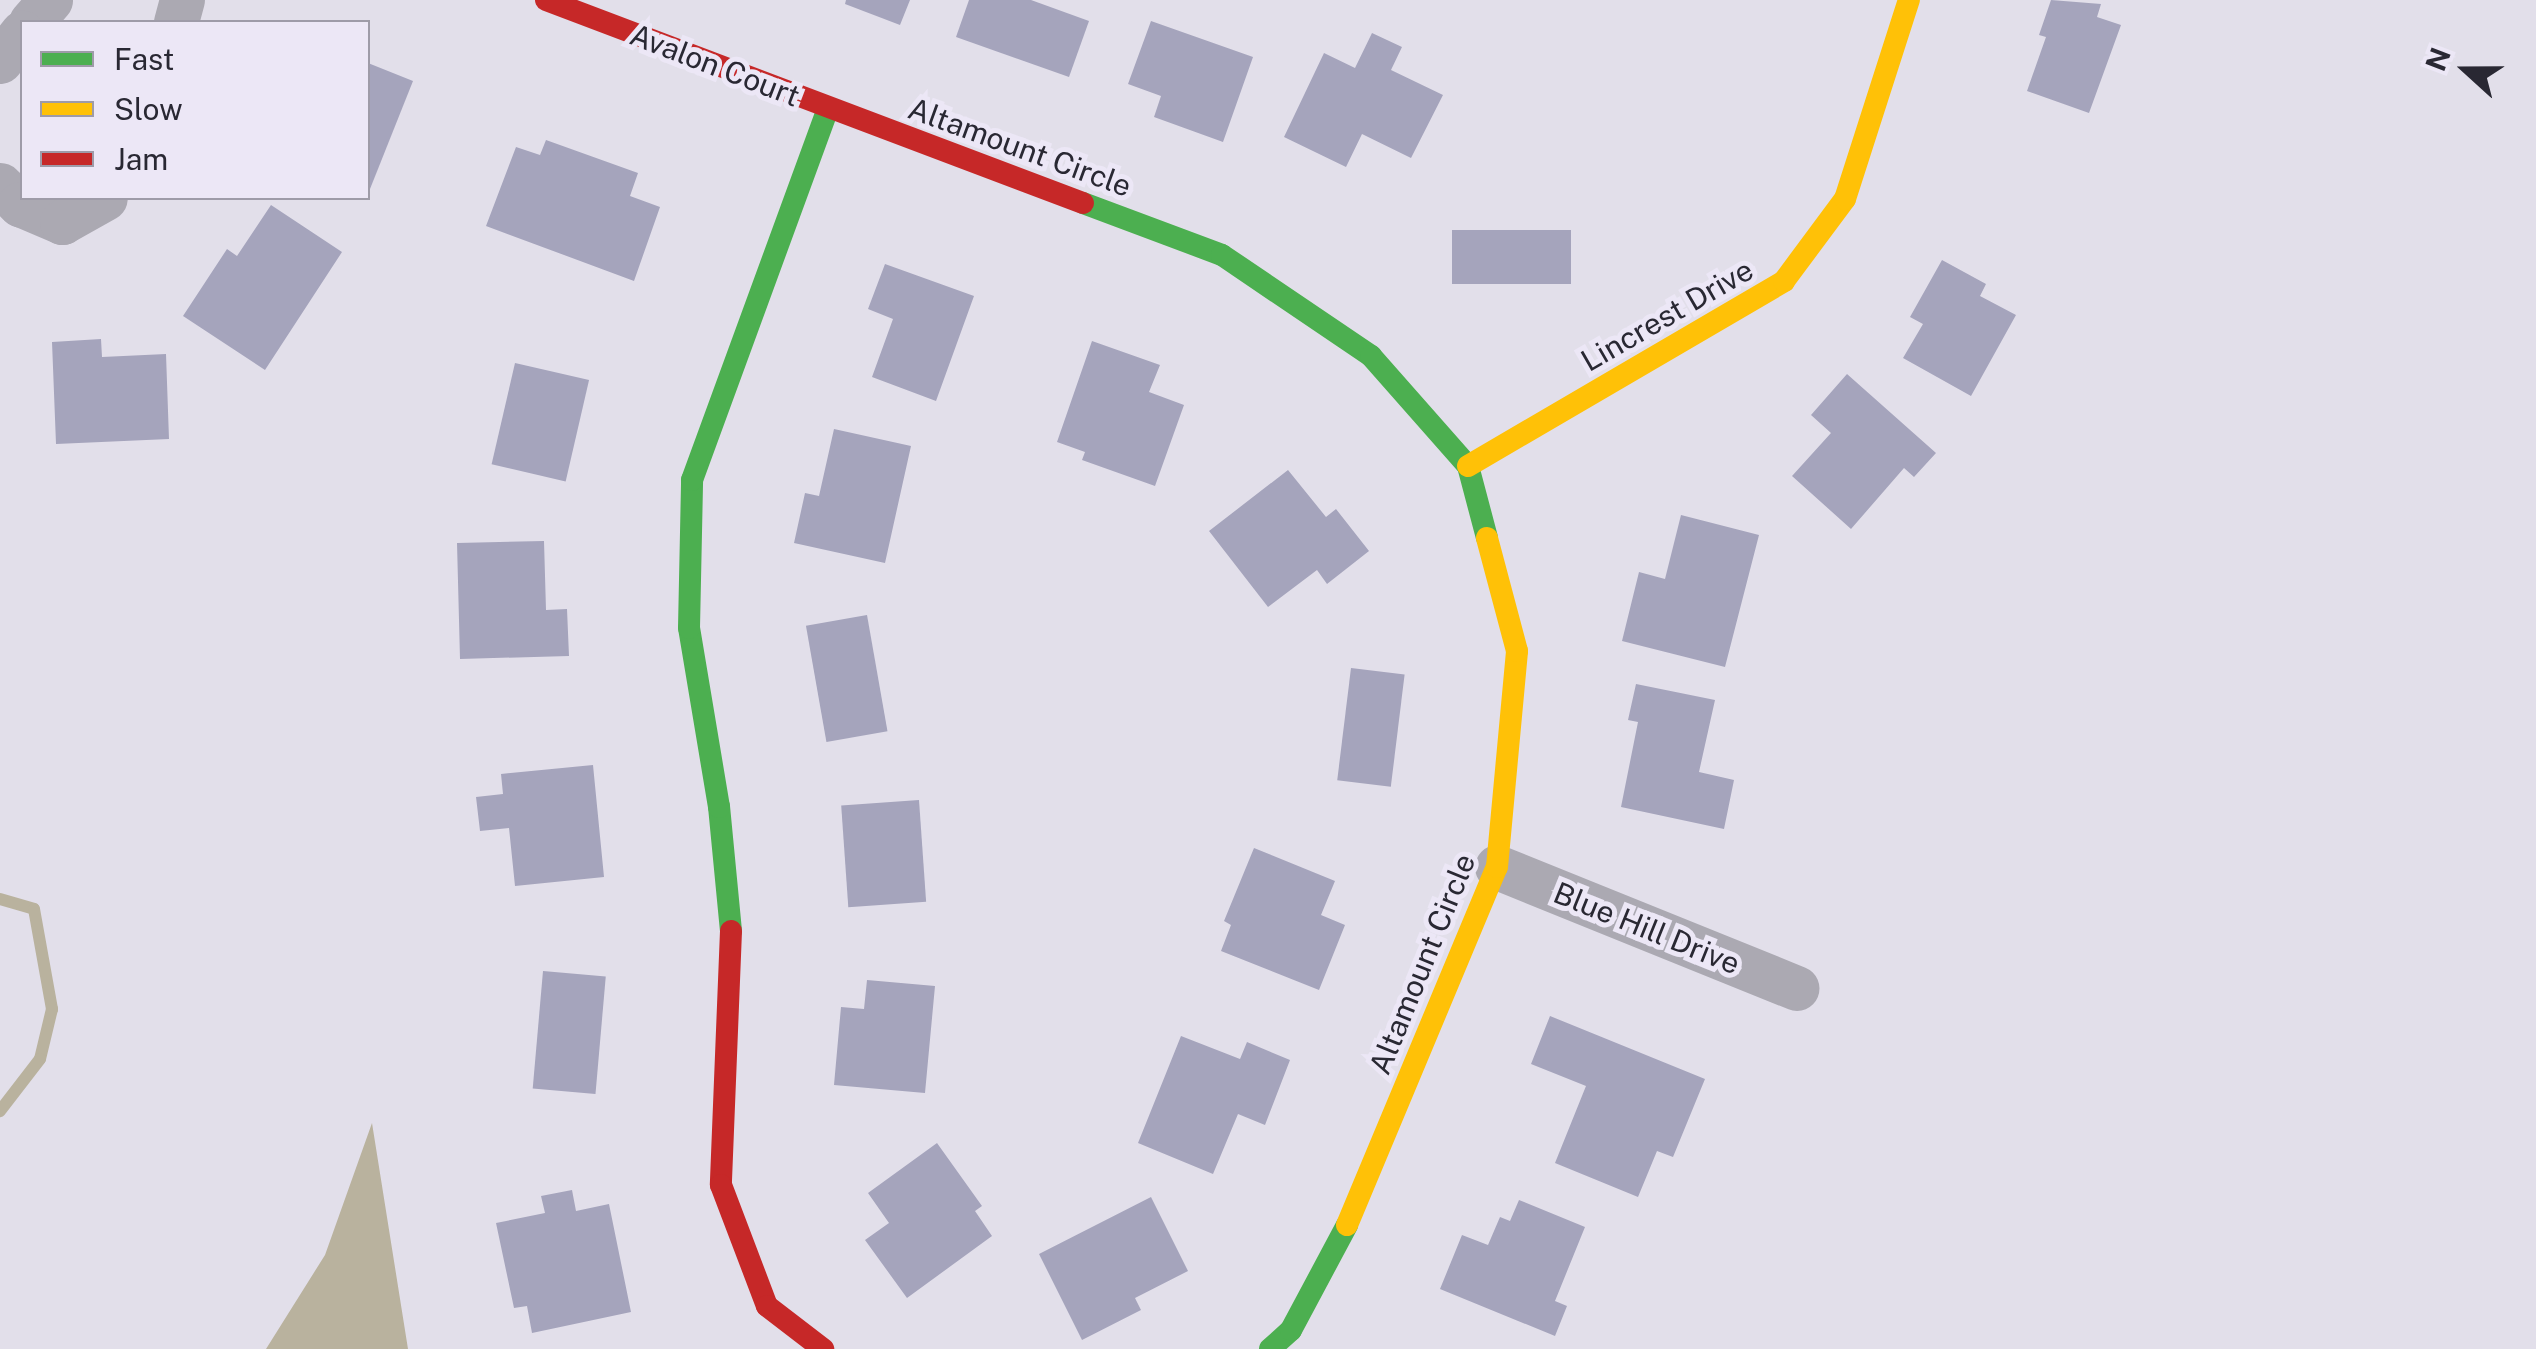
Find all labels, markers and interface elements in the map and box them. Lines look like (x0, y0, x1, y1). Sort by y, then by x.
street label: Avalon Court (625, 16, 805, 114)
legend (20, 20, 370, 200)
north arrow (2416, 20, 2516, 120)
text: Fast (114, 41, 174, 77)
text: N (2418, 43, 2457, 75)
street label: Altamount Circle (904, 90, 1136, 204)
text: Slow (114, 91, 183, 127)
text: Jam (114, 141, 168, 177)
street label: Lincrest Drive (1575, 251, 1759, 379)
street label: Altamount Circle (1361, 848, 1483, 1080)
street label: Blue Hill Drive (1549, 874, 1745, 982)

